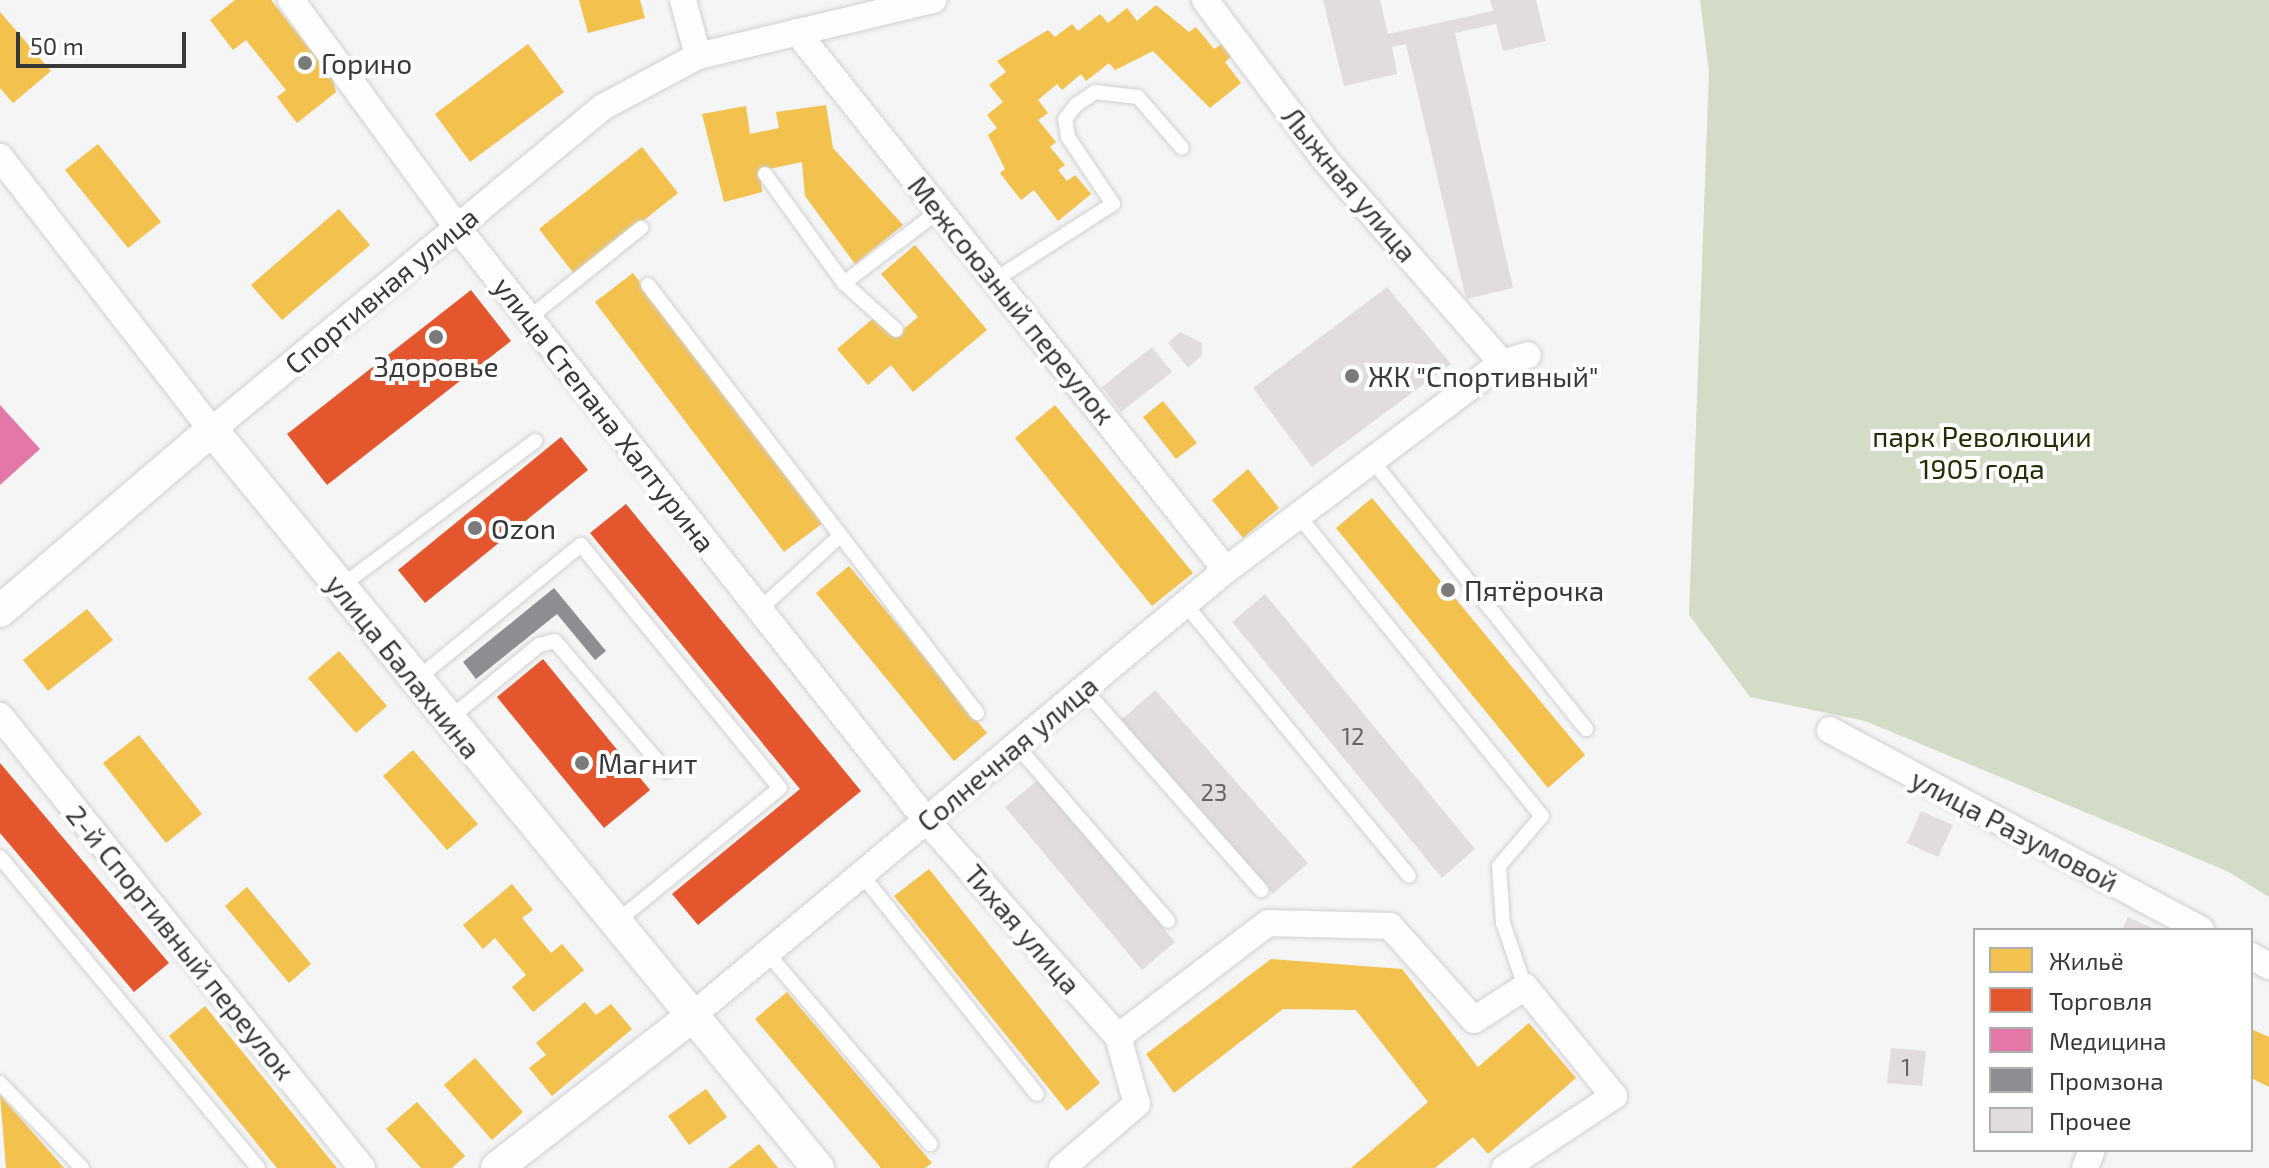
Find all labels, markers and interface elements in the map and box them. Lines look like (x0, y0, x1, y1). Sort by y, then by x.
scale bar (20, 16, 190, 66)
text: 50 m (30, 31, 84, 60)
place label: Горино (321, 46, 412, 80)
marker: Горино (296, 54, 314, 72)
street label: Лыжная улица (1275, 100, 1425, 268)
street label: Межсоюзный переулок (902, 169, 1122, 431)
street label: Спортивная улица (278, 200, 484, 380)
street label: улица Степана Халтурина (487, 270, 723, 558)
marker: Здоровье (427, 328, 445, 346)
place label: Здоровье (373, 349, 499, 383)
place label: ЖК "Спортивный" (1368, 359, 1599, 393)
marker: ЖК "Спортивный" (1343, 367, 1361, 385)
park label: парк Революции 1905 года (1872, 419, 2092, 485)
place label: Ozon (491, 511, 556, 545)
marker: Ozon (466, 519, 484, 537)
street label: улица Балахнина (319, 567, 489, 765)
place label: Пятёрочка (1464, 573, 1604, 607)
marker: Пятёрочка (1439, 581, 1457, 599)
street label: Солнечная улица (910, 668, 1104, 838)
house number: 12 (1341, 722, 1365, 750)
place label: Магнит (598, 746, 697, 780)
marker: Магнит (573, 754, 591, 772)
street label: улица Разумовой (1906, 761, 2124, 899)
house number: 23 (1201, 778, 1227, 806)
street label: 2-й Спортивный переулок (60, 798, 302, 1086)
street label: Тихая улица (958, 857, 1088, 1001)
legend (1973, 928, 2253, 1152)
text: Жильё (2049, 946, 2124, 975)
text: Торговля (2049, 986, 2152, 1015)
text: Медицина (2049, 1026, 2167, 1055)
house number: 1 (1901, 1053, 1911, 1081)
text: Промзона (2049, 1066, 2164, 1095)
text: Прочее (2049, 1106, 2131, 1135)

